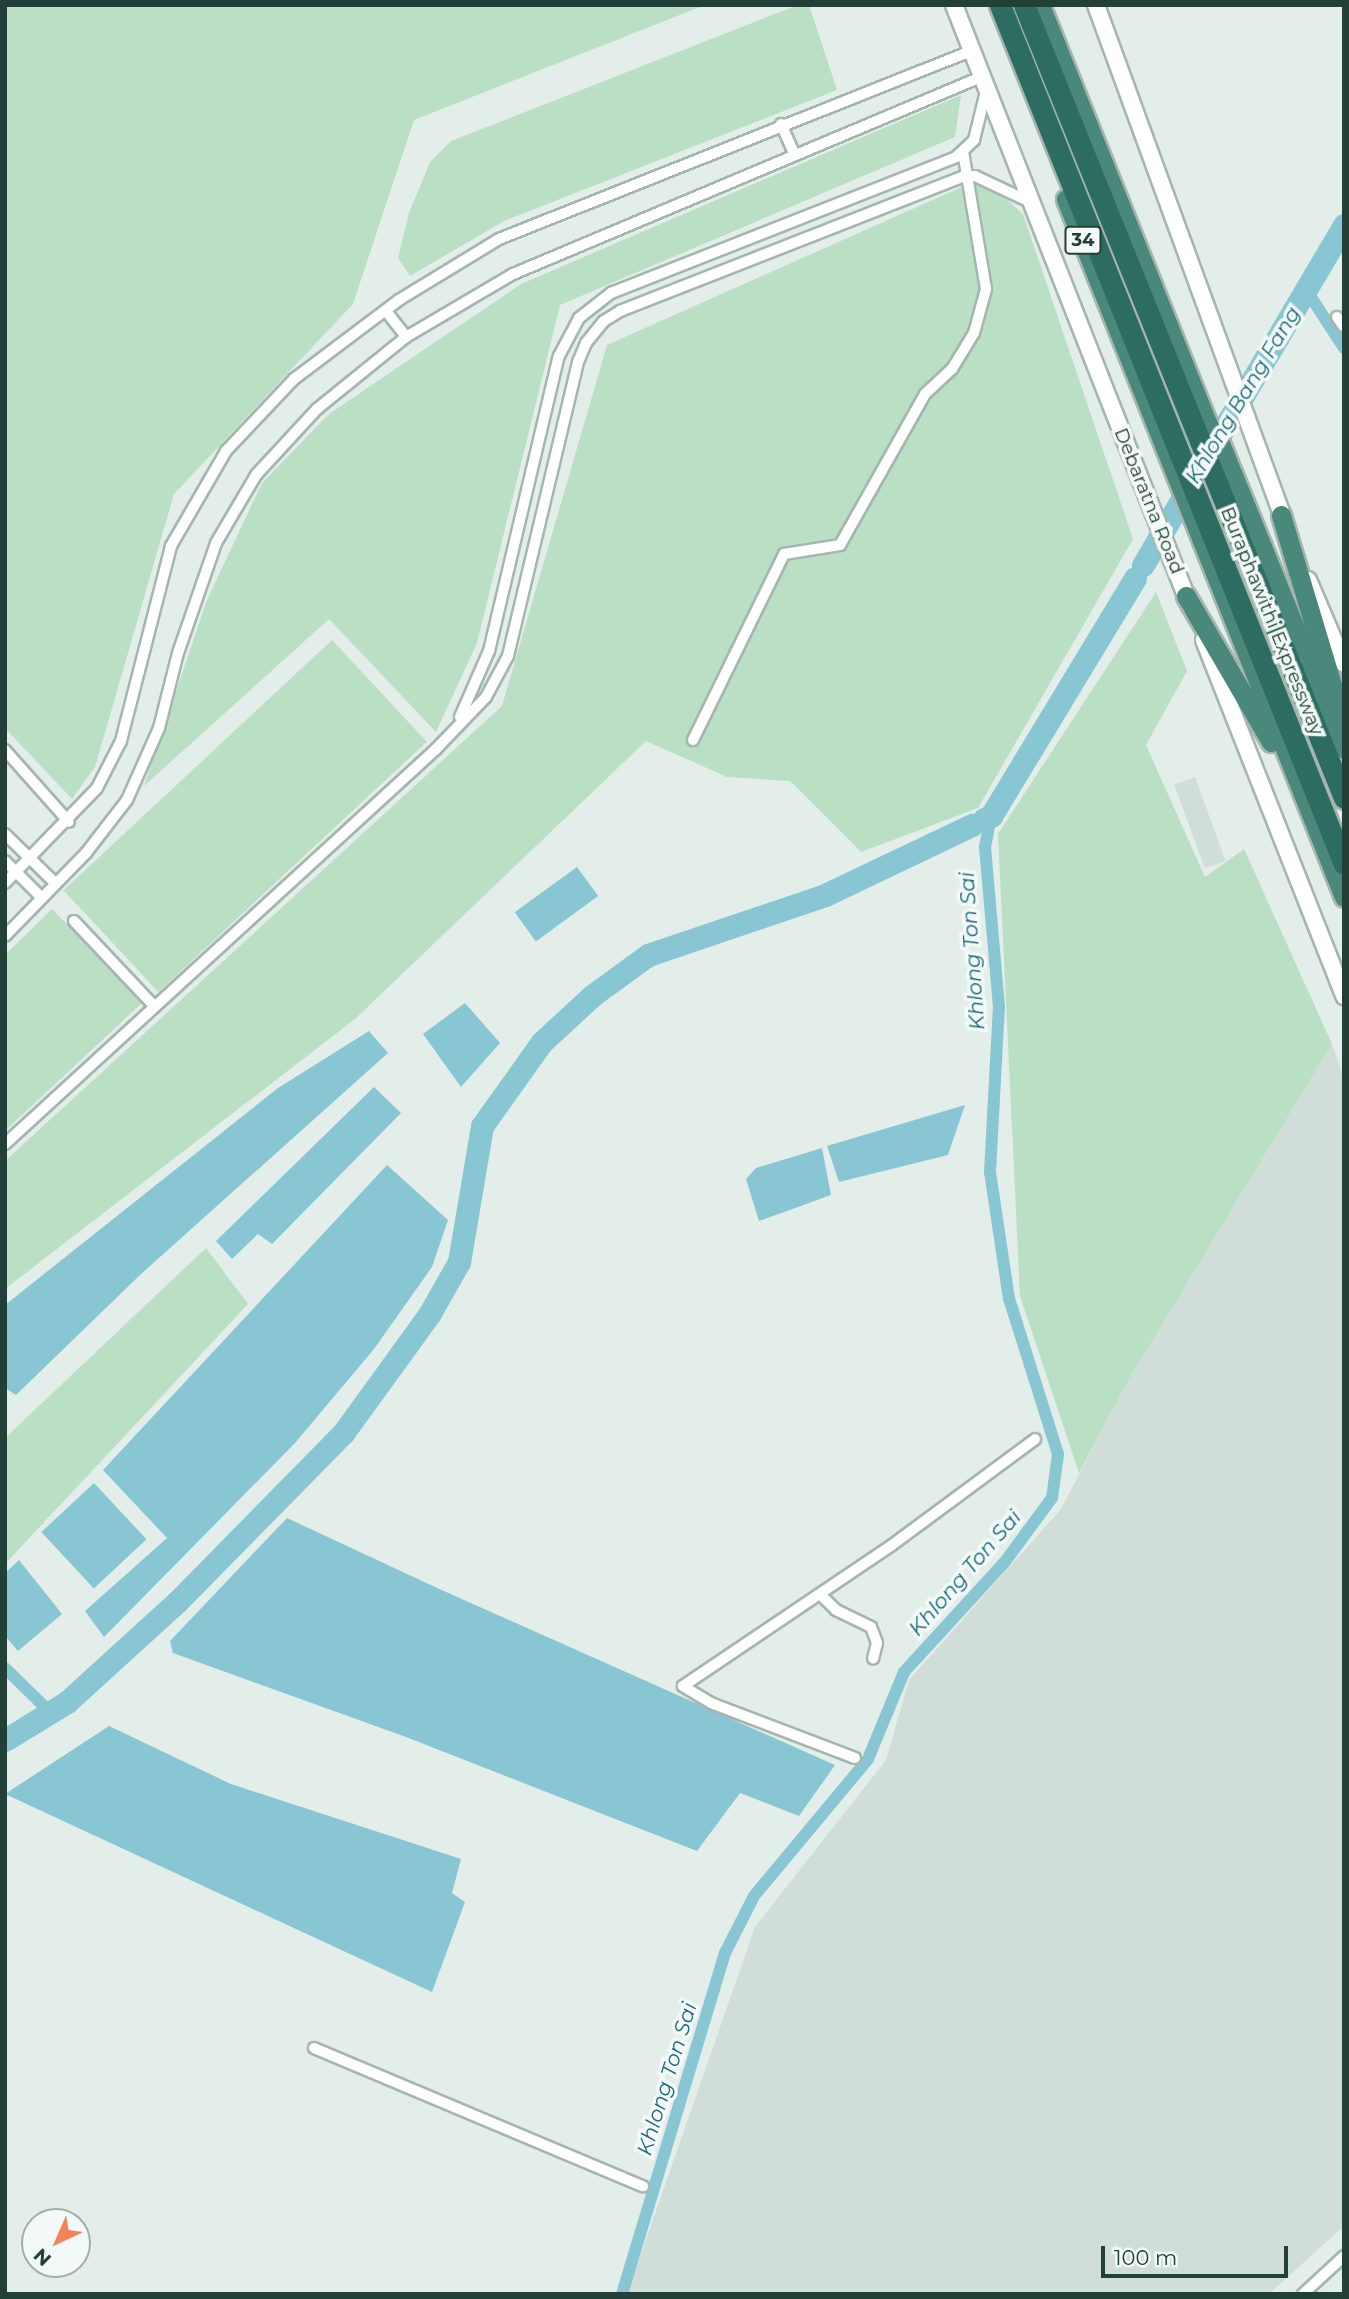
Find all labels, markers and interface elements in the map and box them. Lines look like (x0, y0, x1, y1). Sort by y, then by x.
road number: 34 (1064, 226, 1102, 254)
water label: Khlong Bang Fang (1180, 302, 1306, 488)
street label: Debaratna Road (1109, 425, 1189, 577)
street label: Buraphawithi Expressway (1216, 503, 1328, 739)
water label: Khlong Ton Sai (954, 871, 990, 1031)
water label: Khlong Ton Sai (903, 1505, 1027, 1641)
water label: Khlong Ton Sai (632, 1999, 702, 2159)
north arrow (21, 2208, 91, 2278)
scale bar (1104, 2232, 1291, 2276)
text: N (29, 2243, 56, 2271)
text: 100 m (1114, 2245, 1177, 2270)

